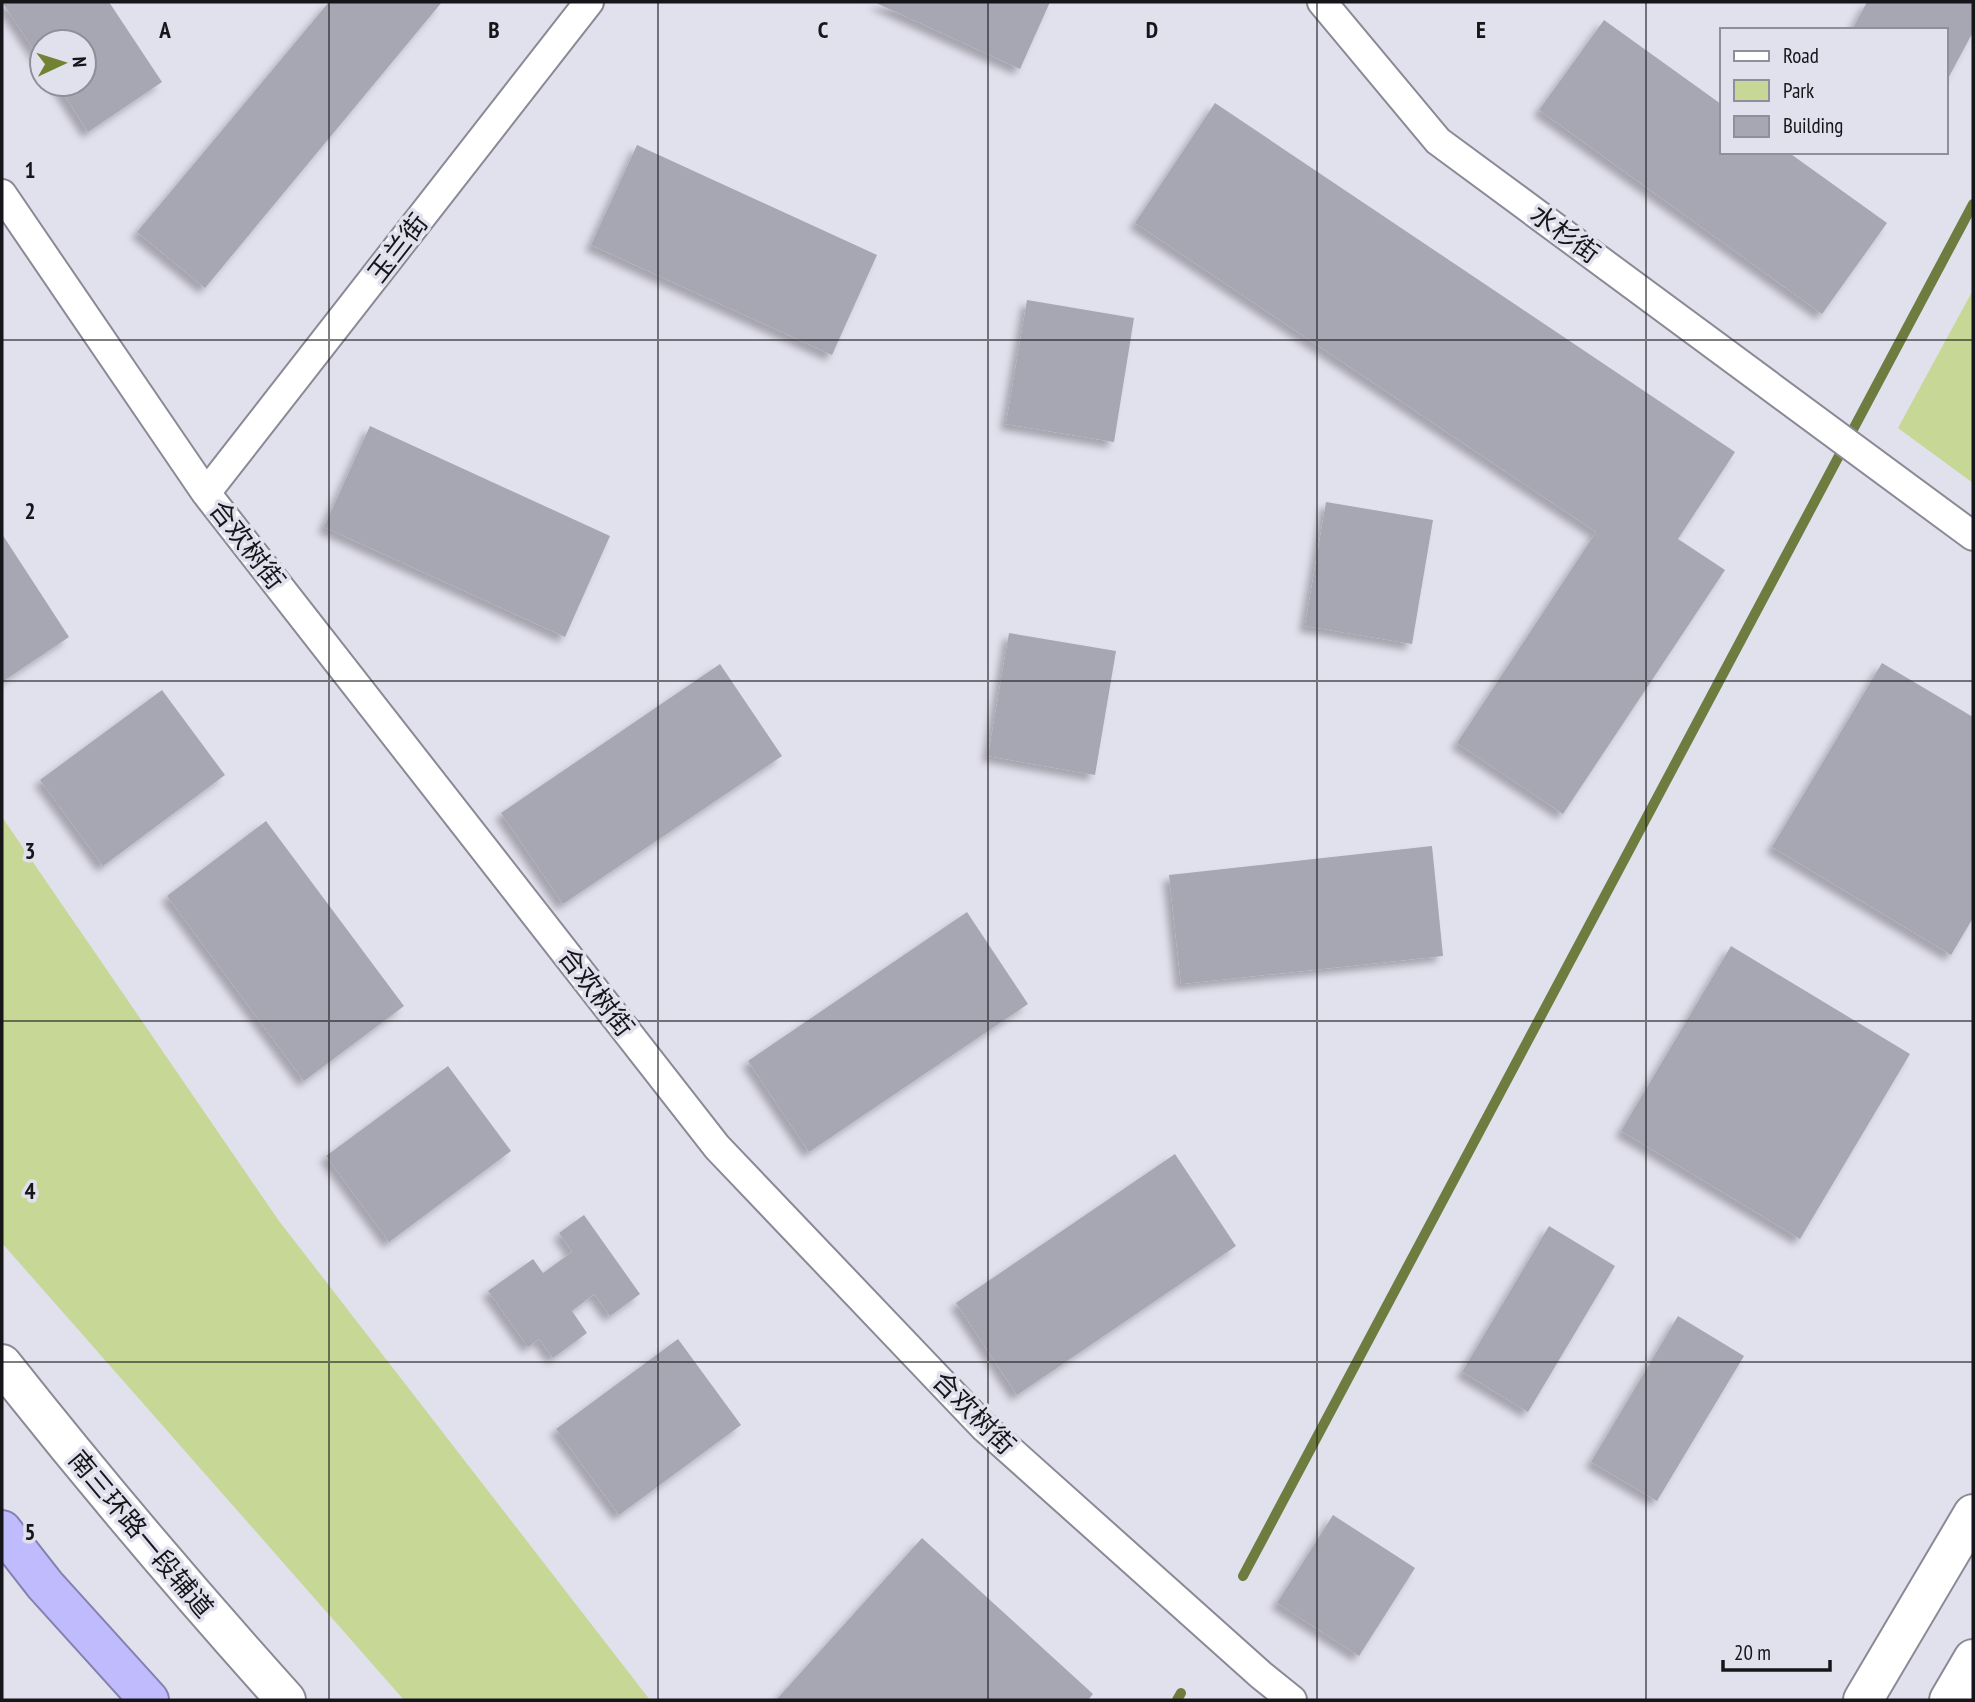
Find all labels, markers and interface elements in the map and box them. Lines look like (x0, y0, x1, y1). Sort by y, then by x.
text: A (158, 15, 171, 44)
text: B (488, 15, 500, 44)
text: C (818, 15, 829, 44)
text: D (1146, 15, 1158, 44)
text: E (1476, 15, 1486, 44)
north arrow (28, 28, 98, 98)
legend (1720, 28, 1947, 154)
text: Road (1783, 42, 1819, 69)
text: N (68, 56, 92, 68)
text: Park (1783, 77, 1814, 104)
text: Building (1783, 112, 1843, 139)
text: 1 (25, 155, 36, 184)
street label: 水杉街 (1524, 197, 1607, 270)
street label: 玉兰街 (361, 207, 435, 289)
street label: 合欢树街 (202, 494, 292, 596)
text: 2 (25, 496, 36, 525)
text: 3 (25, 836, 36, 865)
street label: 合欢树街 (551, 941, 641, 1043)
text: 4 (25, 1176, 36, 1205)
street label: 合欢树街 (926, 1364, 1023, 1461)
street label: 南三环路一段辅道 (62, 1443, 221, 1624)
text: 5 (25, 1517, 36, 1546)
scale bar (1723, 1628, 1830, 1672)
text: 20 m (1734, 1639, 1771, 1666)

